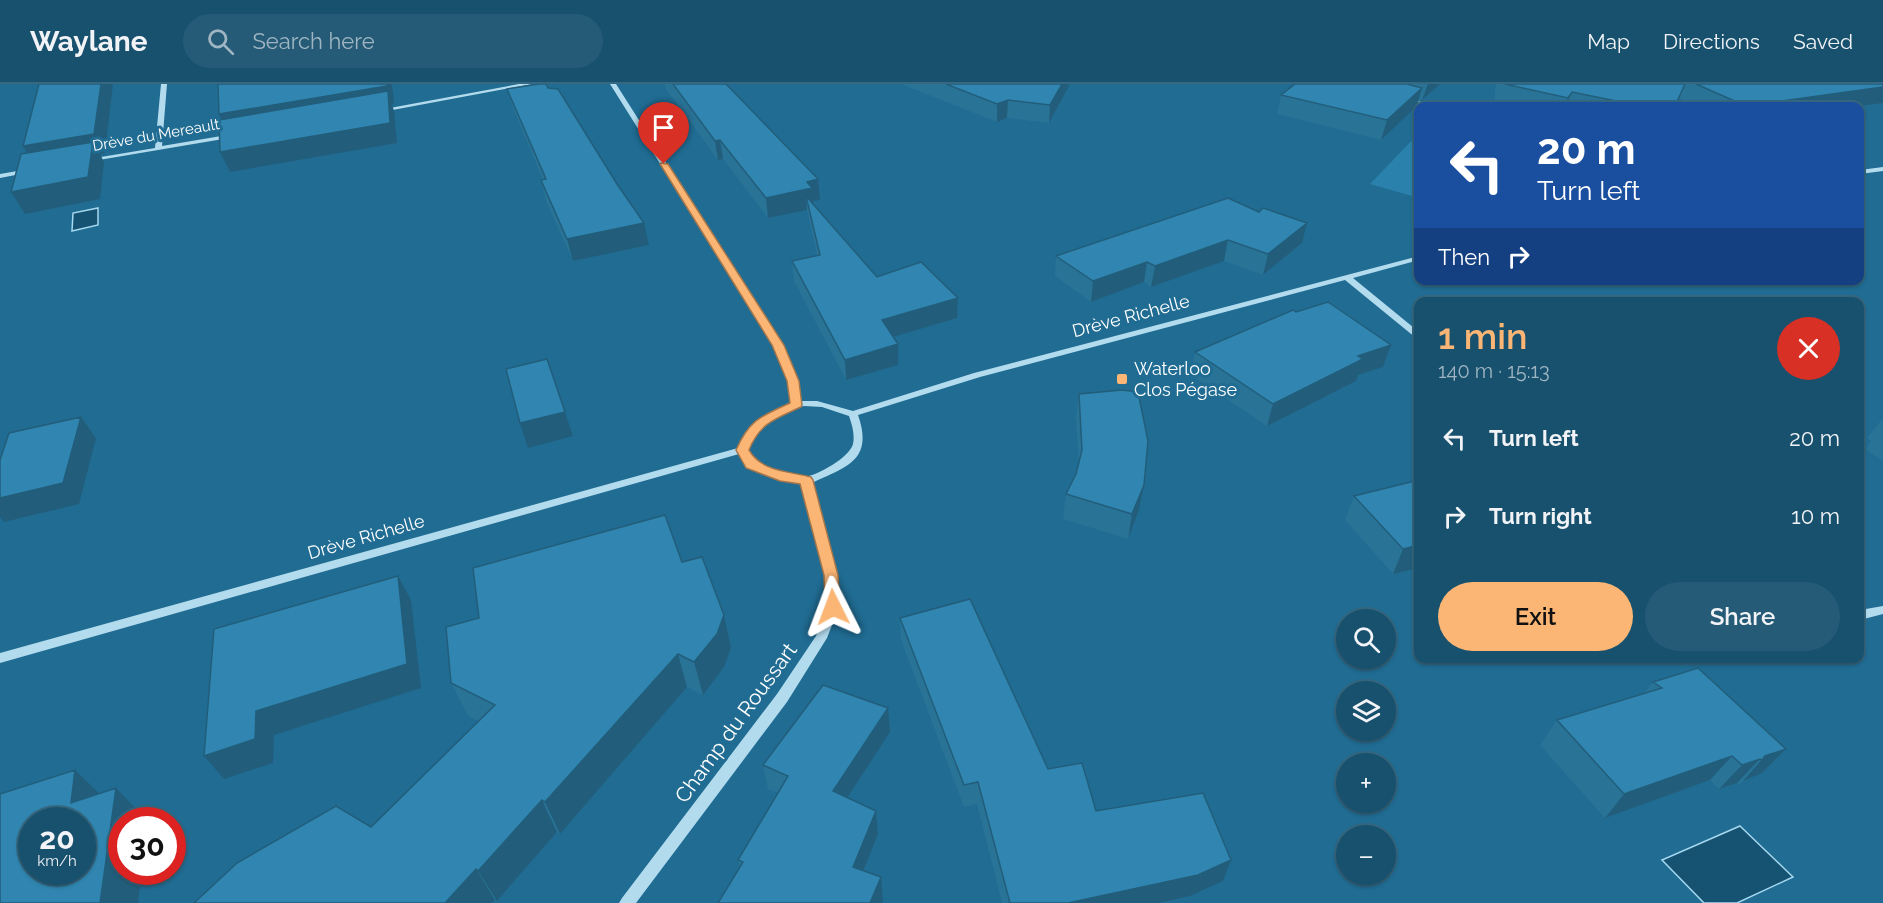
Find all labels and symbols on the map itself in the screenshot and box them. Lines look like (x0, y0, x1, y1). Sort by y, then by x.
pin (638, 102, 689, 164)
street label: Drève du Mereault (91, 115, 221, 155)
street label: Drève Richelle (1070, 290, 1192, 341)
place label: Waterloo Clos Pégase (1134, 358, 1237, 400)
marker: Waterloo Clos Pégase (1115, 372, 1129, 386)
street label: Drève Richelle (305, 510, 427, 563)
position arrow (801, 575, 865, 639)
street label: Champ du Roussart (669, 638, 802, 807)
speed limit sign: 30 (108, 807, 186, 885)

